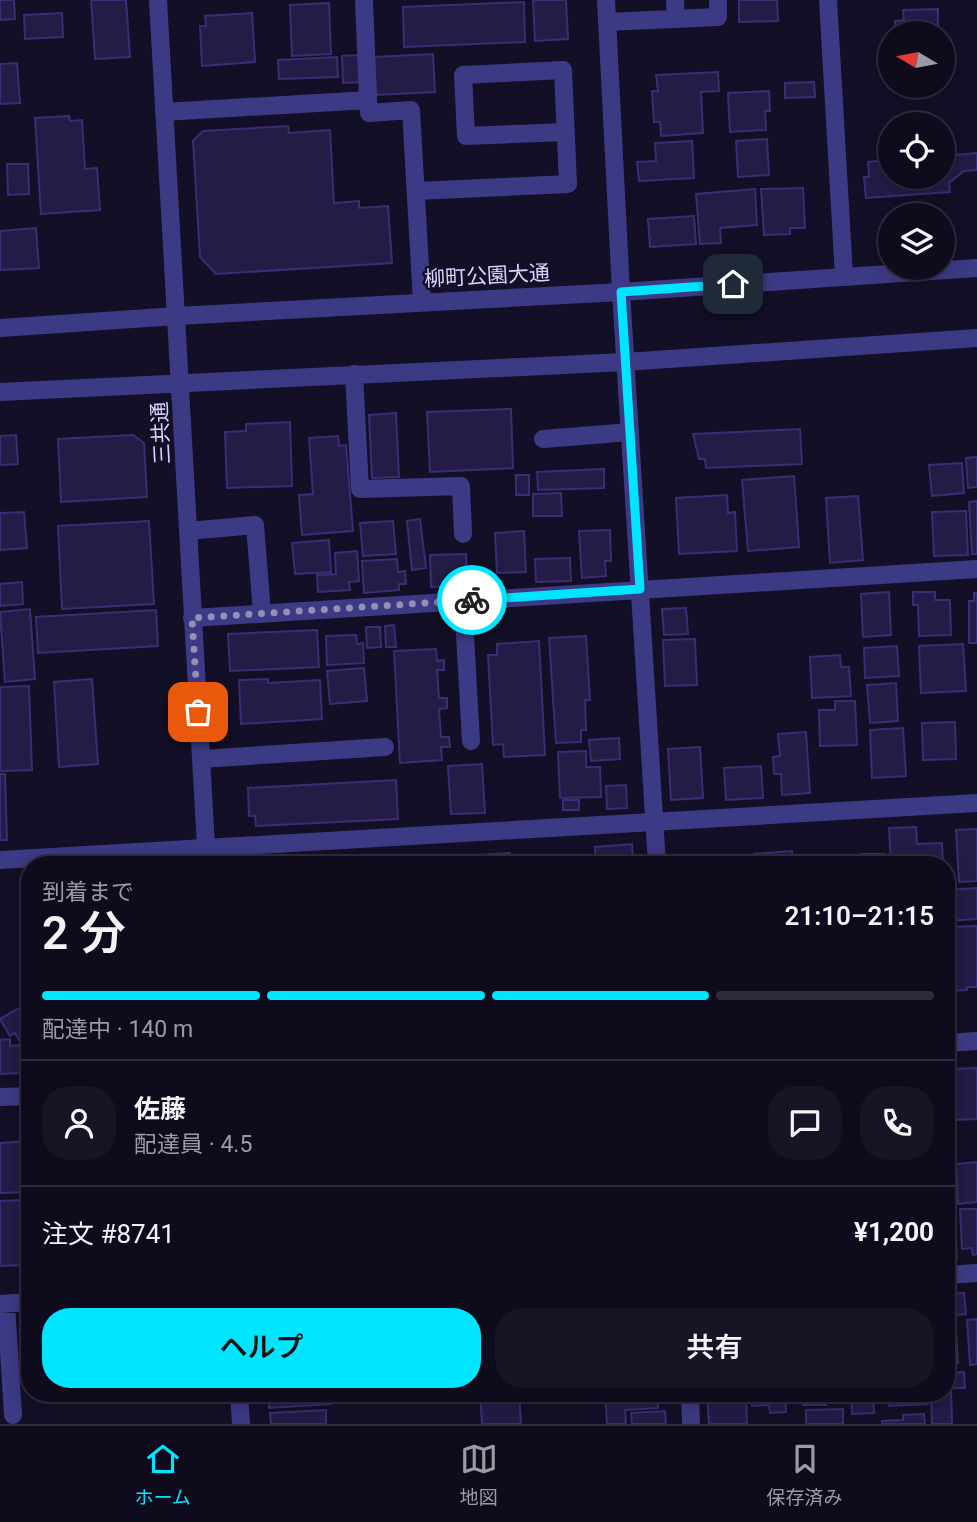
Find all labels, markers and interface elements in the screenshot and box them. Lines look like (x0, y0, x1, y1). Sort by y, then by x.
north arrow (878, 21, 956, 98)
map controls (878, 21, 955, 280)
button: locate (878, 112, 955, 189)
button: layers (878, 203, 955, 280)
pin (703, 254, 763, 314)
street label: 柳町公園大通 (423, 261, 551, 291)
icon: home (714, 265, 752, 303)
street label: 三共通 (147, 401, 175, 465)
courier (437, 565, 507, 635)
icon: bike (453, 581, 491, 619)
pin (168, 682, 228, 742)
icon: bag (179, 693, 217, 731)
text: 到着まで (42, 879, 134, 906)
text: 21:10–21:15 (784, 901, 934, 931)
text: 2 分 (42, 906, 126, 960)
text: 配達中 · 140 m (42, 1016, 193, 1043)
button: person (42, 1086, 116, 1160)
button: chat (768, 1086, 842, 1160)
button: phone (860, 1086, 934, 1160)
text: 佐藤 (134, 1094, 186, 1124)
text: 配達員 · 4.5 (134, 1131, 252, 1158)
text: ¥1,200 (854, 1217, 934, 1247)
text: 注文 #8741 (42, 1219, 175, 1249)
button: ヘルプ (42, 1308, 481, 1388)
button: 共有 (495, 1308, 934, 1388)
tab: ホーム (134, 1440, 191, 1509)
tab: 地図 (460, 1440, 498, 1509)
tab: 保存済み (767, 1440, 843, 1509)

